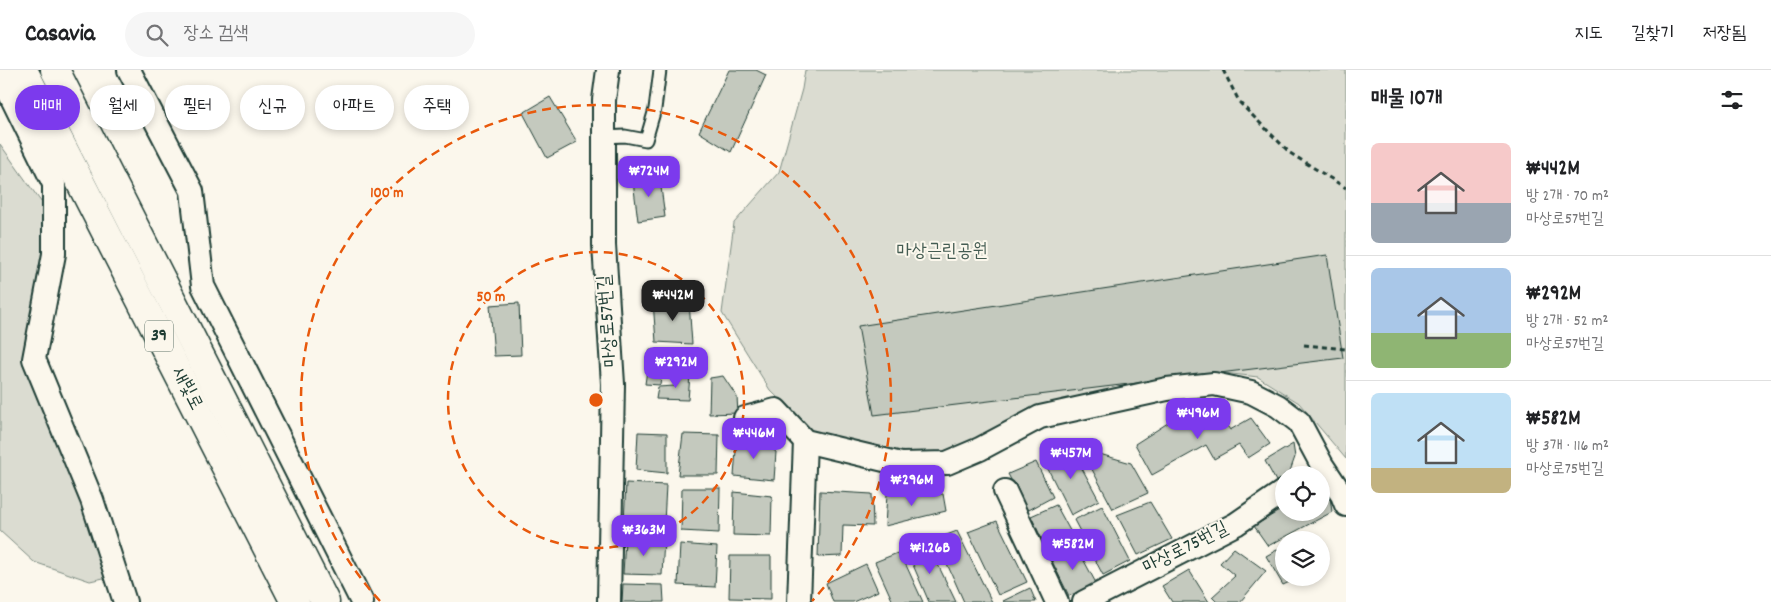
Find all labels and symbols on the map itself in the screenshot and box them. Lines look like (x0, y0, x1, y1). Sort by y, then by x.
pin: ₩724M (614, 156, 684, 198)
text: 100 m (370, 183, 404, 205)
park label: 마상근린공원 (896, 239, 988, 266)
street label: 마상로57번길 (592, 274, 626, 368)
pin: ₩442M (638, 280, 708, 322)
text: 50 m (477, 287, 505, 309)
road number: 39 (145, 320, 173, 352)
pin: ₩292M (641, 346, 711, 389)
street label: 새빛로 (164, 362, 208, 416)
centre of rings (587, 391, 605, 409)
pin: ₩496M (1163, 398, 1233, 440)
pin: ₩446M (719, 418, 789, 460)
pin: ₩457M (1036, 438, 1106, 480)
pin: ₩296M (877, 464, 947, 507)
pin: ₩363M (609, 514, 679, 557)
street label: 마상로75번길 (1139, 516, 1233, 582)
pin: ₩582M (1038, 528, 1108, 571)
pin: ₩1.26B (889, 532, 971, 575)

